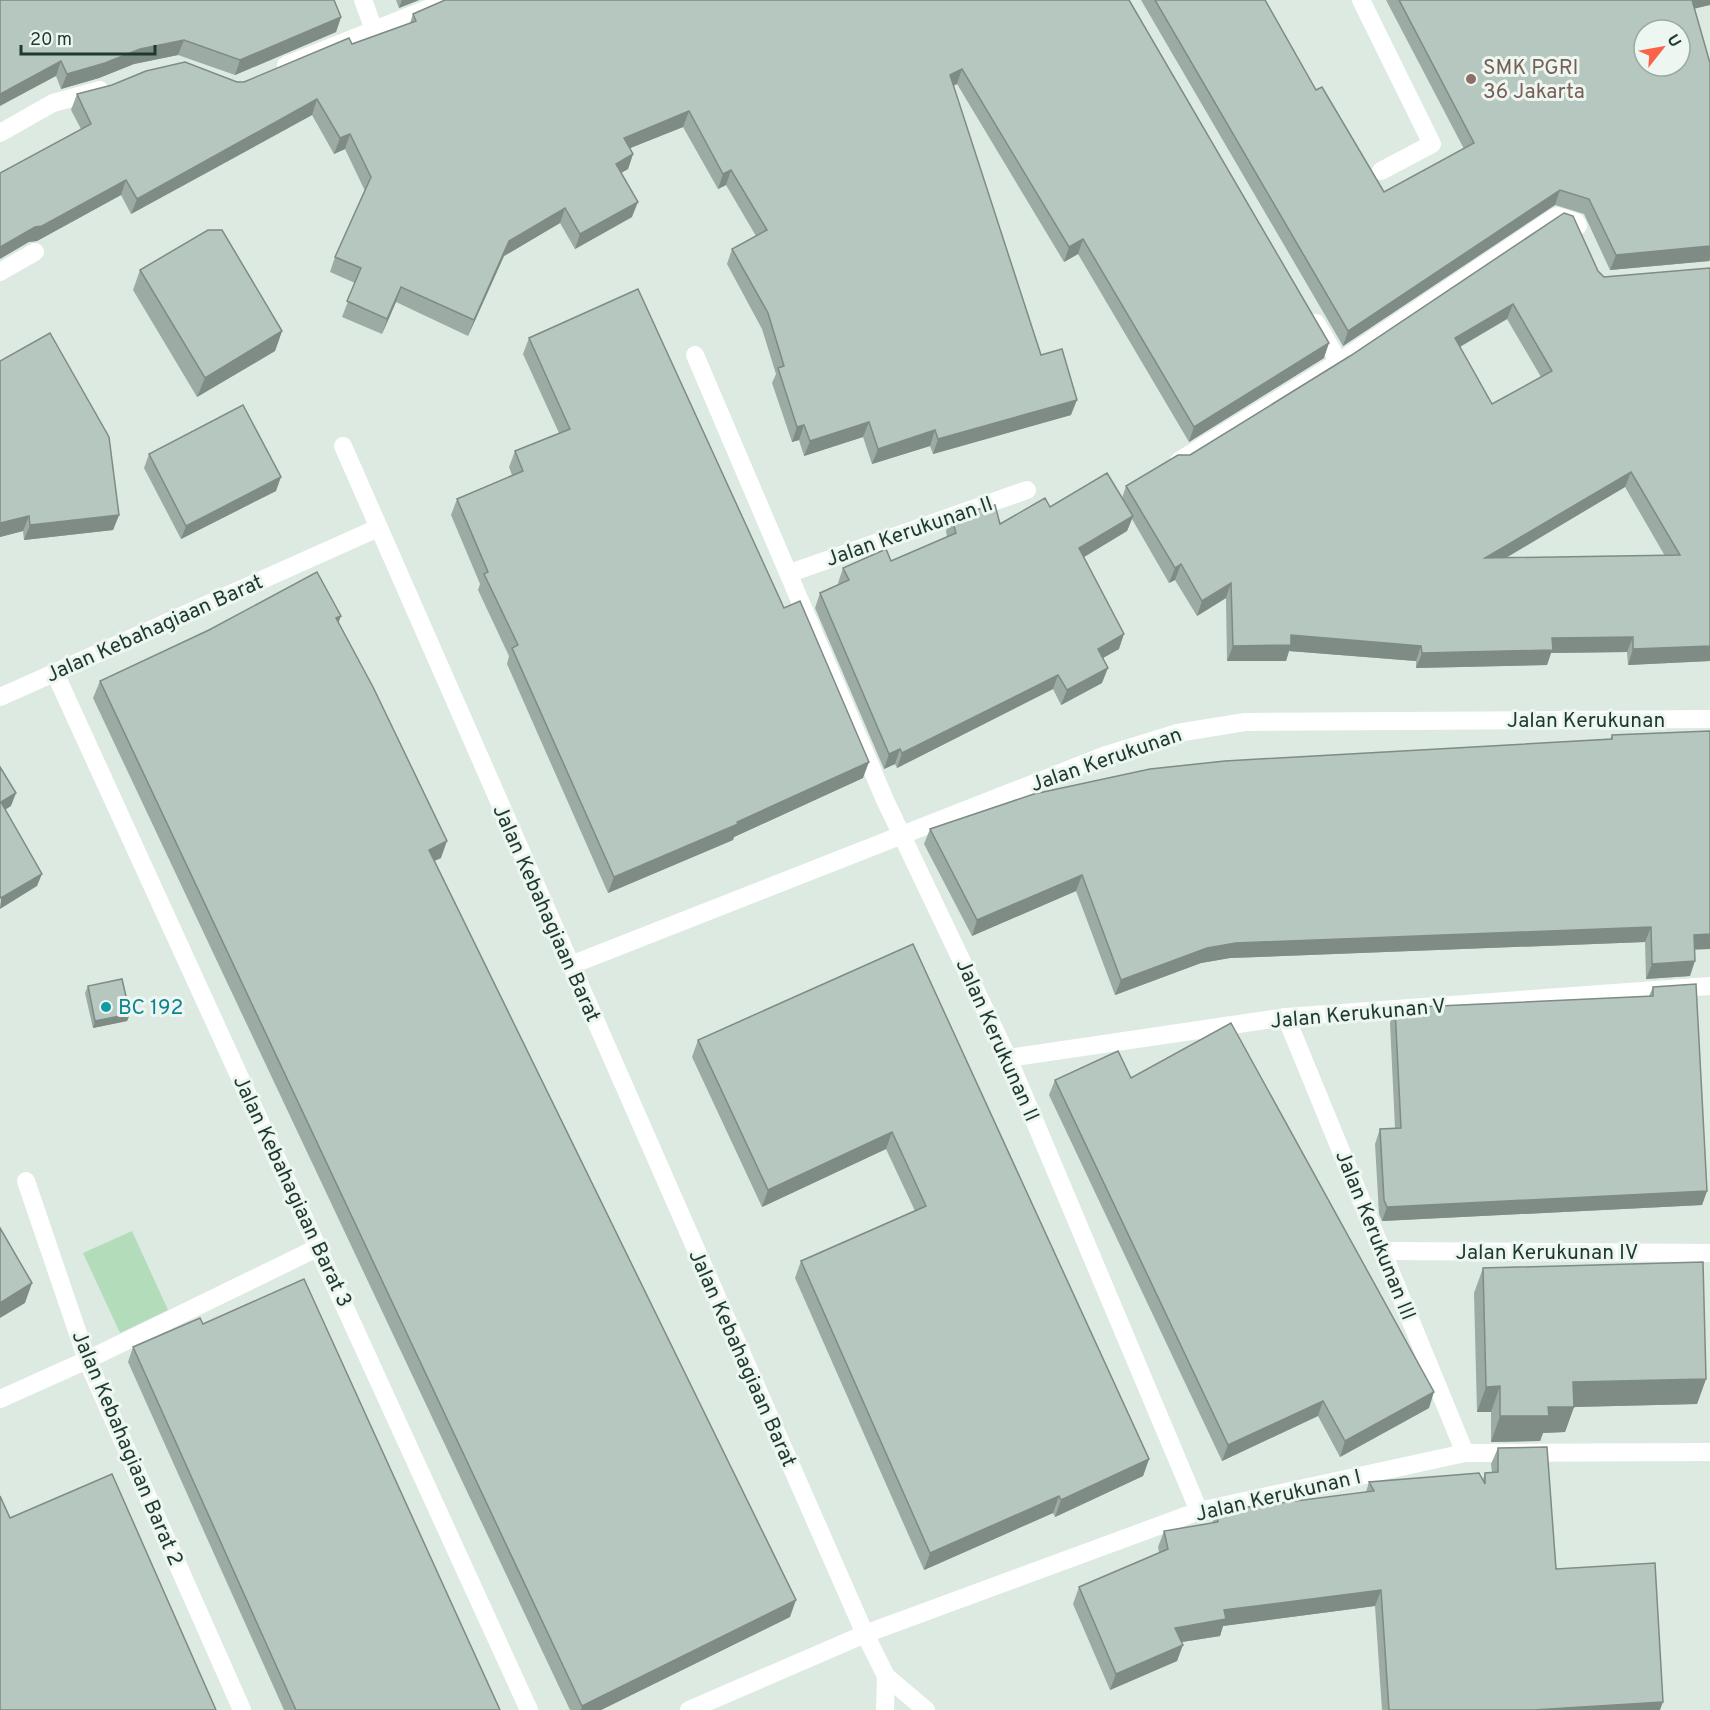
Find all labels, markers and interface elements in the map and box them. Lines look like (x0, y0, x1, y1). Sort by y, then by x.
scale bar (21, 18, 154, 56)
north arrow (1632, 18, 1692, 78)
text: 20 m (30, 29, 72, 52)
text: U (1662, 31, 1685, 51)
place label: SMK PGRI 36 Jakarta (1483, 55, 1585, 106)
marker: SMK PGRI 36 Jakarta (1464, 72, 1478, 86)
street label: Jalan Kerukunan II (822, 491, 997, 574)
street label: Jalan Kebahagiaan Barat (42, 569, 268, 690)
street label: Jalan Kerukunan (1507, 708, 1665, 735)
street label: Jalan Kerukunan (1027, 722, 1186, 799)
street label: Jalan Kebahagiaan Barat (485, 801, 606, 1027)
street label: Jalan Kerukunan II (949, 955, 1045, 1126)
street label: Jalan Kerukunan V (1269, 993, 1447, 1036)
place label: BC 192 (118, 995, 183, 1022)
marker: BC 192 (99, 1000, 113, 1014)
street label: Jalan Kebahagiaan Barat 3 (226, 1071, 357, 1312)
street label: Jalan Kerukunan III (1328, 1147, 1421, 1325)
street label: Jalan Kerukunan IV (1455, 1240, 1639, 1267)
street label: Jalan Kebahagiaan Barat (681, 1246, 802, 1472)
street label: Jalan Kebahagiaan Barat 2 (65, 1327, 188, 1570)
street label: Jalan Kerukunan I (1193, 1464, 1364, 1529)

